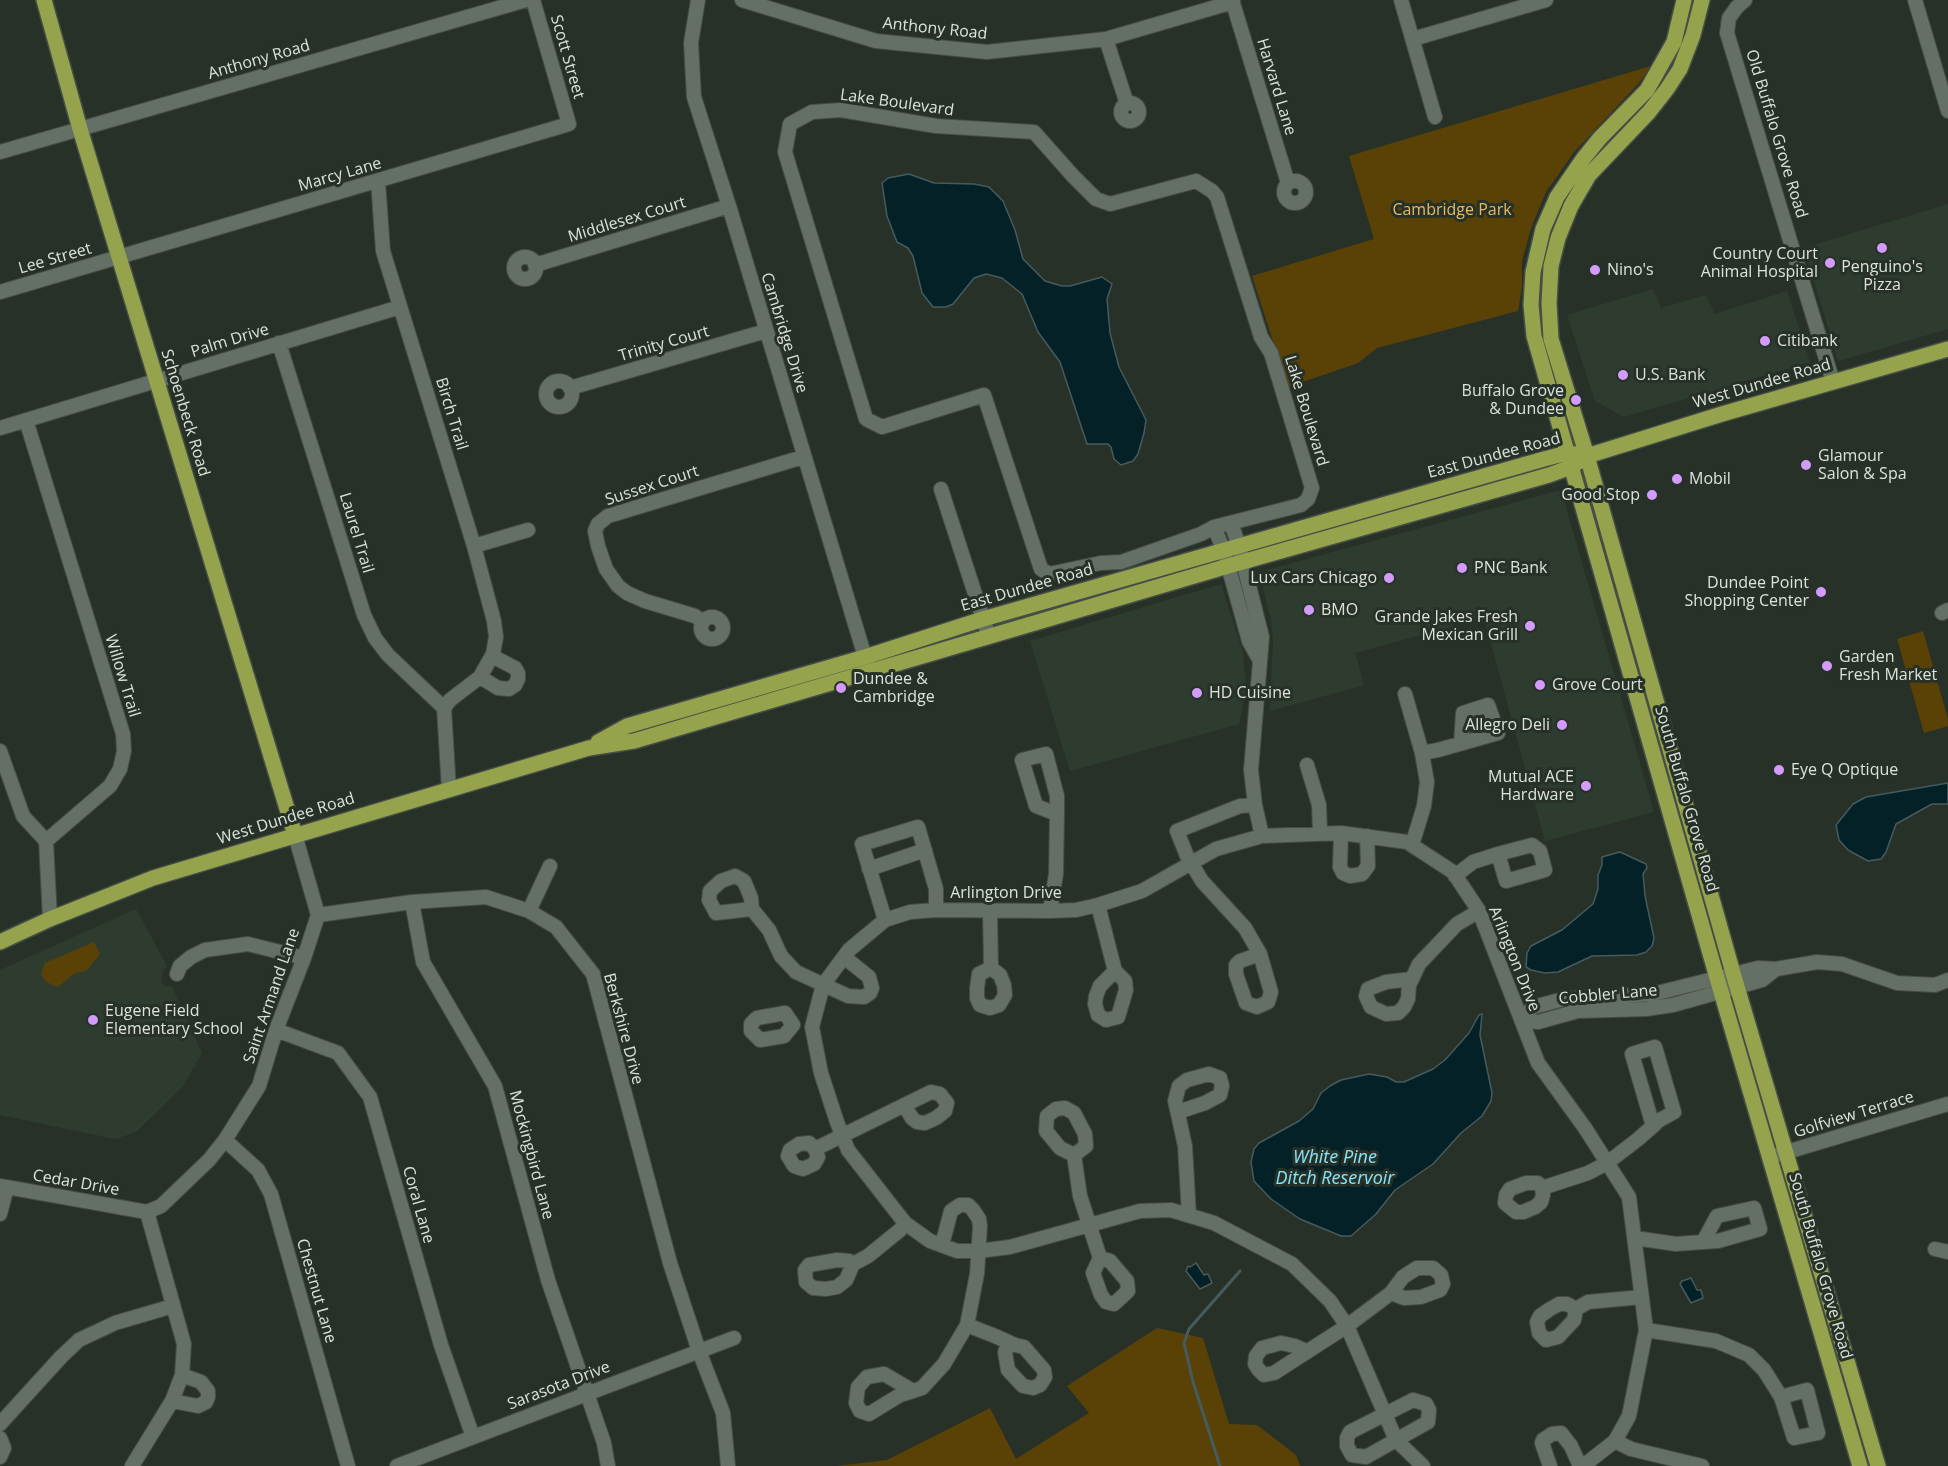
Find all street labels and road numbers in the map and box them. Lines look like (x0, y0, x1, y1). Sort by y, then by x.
street label: Scott Street (546, 13, 588, 101)
street label: Anthony Road (882, 14, 988, 44)
street label: Anthony Road (206, 36, 312, 84)
street label: Harvard Lane (1252, 36, 1300, 138)
street label: Old Buffalo Grove Road (1741, 47, 1811, 221)
street label: Lake Boulevard (839, 86, 955, 120)
street label: Marcy Lane (296, 154, 384, 196)
street label: Middlesex Court (566, 193, 688, 247)
street label: Lee Street (16, 239, 94, 279)
street label: Cambridge Drive (757, 270, 811, 396)
street label: Palm Drive (189, 320, 271, 362)
street label: Trinity Court (617, 322, 711, 366)
street label: Schoenbeck Road (157, 347, 213, 479)
street label: Lake Boulevard (1280, 353, 1332, 469)
street label: West Dundee Road (1691, 355, 1833, 413)
street label: Birch Trail (431, 375, 471, 453)
street label: East Dundee Road (1426, 429, 1562, 483)
street label: Sussex Court (603, 462, 701, 510)
street label: Laurel Trail (335, 490, 377, 576)
street label: East Dundee Road (959, 560, 1095, 616)
street label: Willow Trail (100, 632, 144, 720)
street label: South Buffalo Grove Road (1650, 704, 1722, 894)
street label: West Dundee Road (215, 789, 357, 849)
street label: Arlington Drive (950, 883, 1062, 903)
street label: Arlington Drive (1484, 904, 1544, 1014)
street label: Saint Armand Lane (240, 926, 304, 1066)
street label: Berkshire Drive (599, 971, 647, 1087)
street label: Cobbler Lane (1558, 981, 1658, 1009)
street label: Mockingbird Lane (505, 1088, 557, 1222)
street label: Golfview Terrace (1792, 1088, 1916, 1142)
street label: Coral Lane (398, 1164, 438, 1246)
street label: Cedar Drive (31, 1166, 121, 1200)
street label: South Buffalo Grove Road (1784, 1171, 1856, 1361)
street label: Chestnut Lane (292, 1237, 340, 1345)
street label: Sarasota Drive (505, 1358, 613, 1414)

